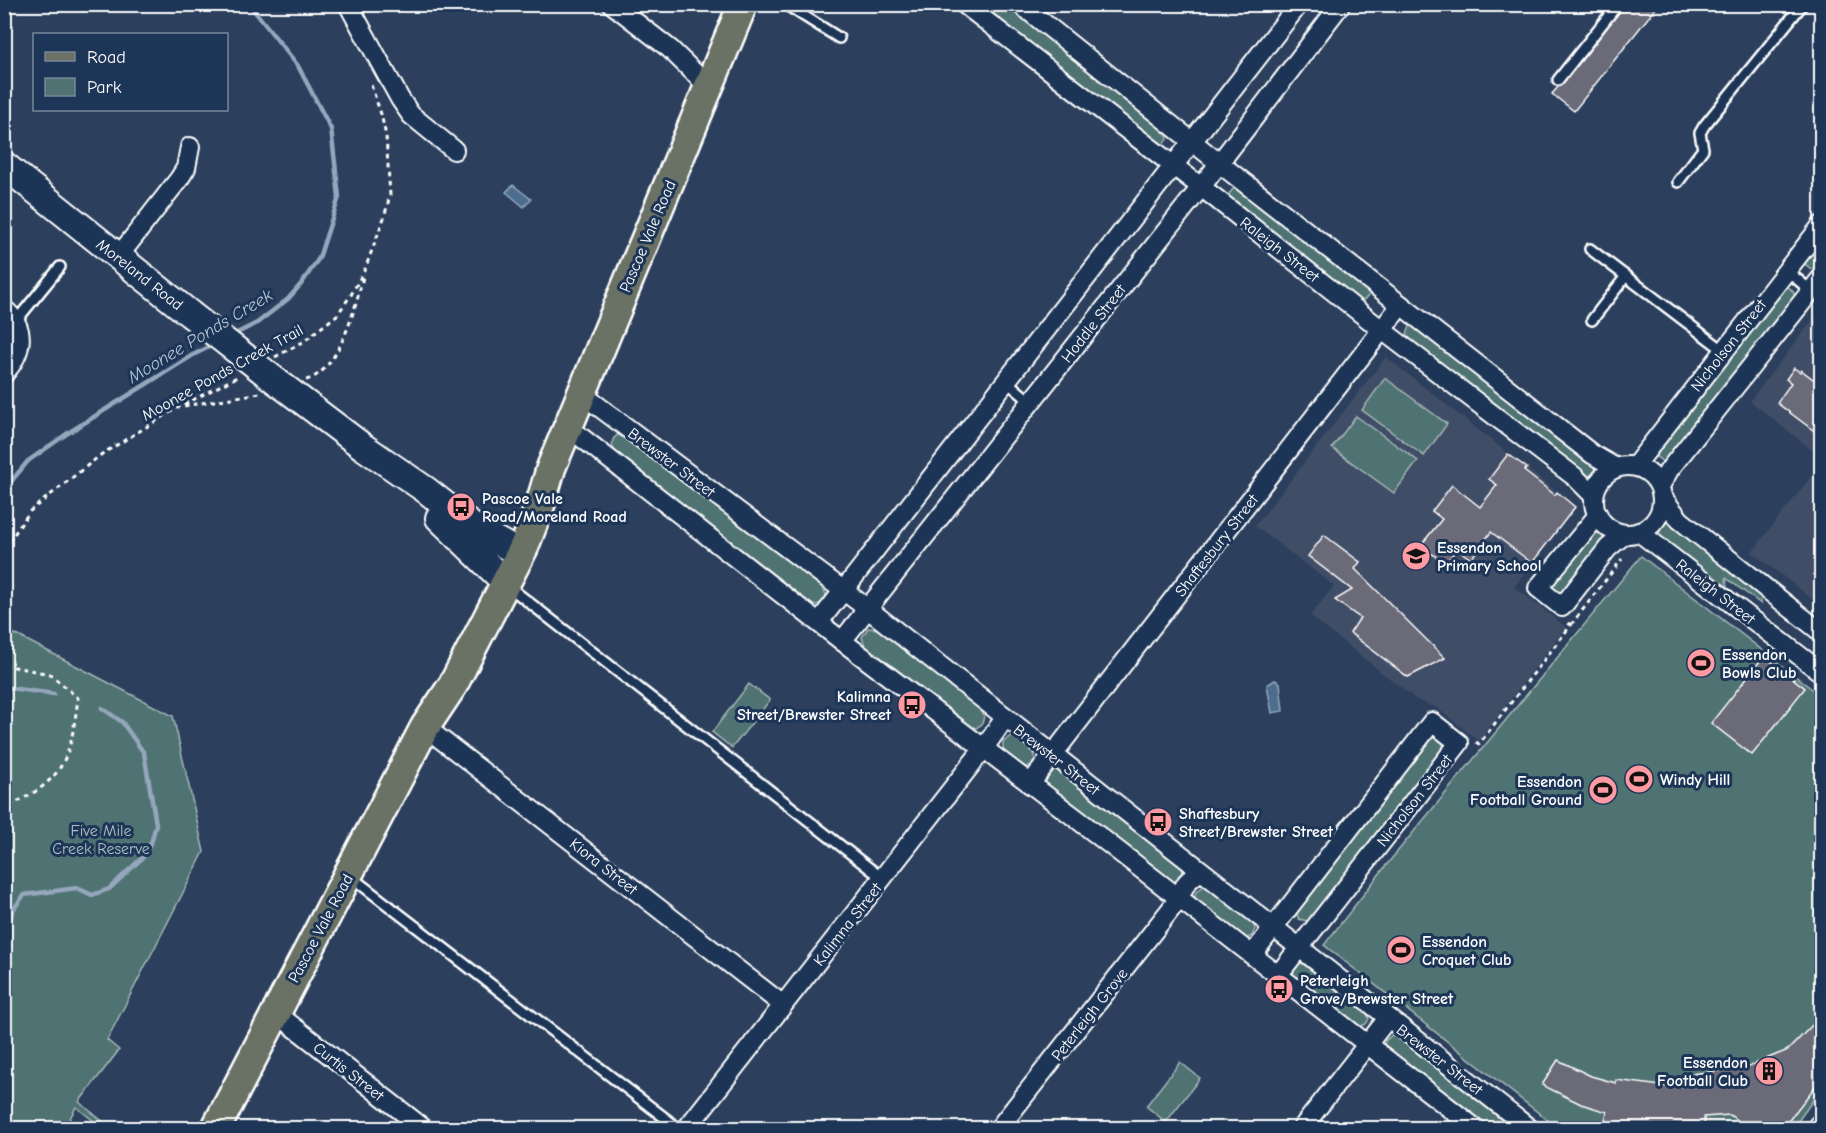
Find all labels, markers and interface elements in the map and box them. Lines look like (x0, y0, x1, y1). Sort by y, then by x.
legend (33, 33, 228, 111)
text: Road (87, 47, 126, 68)
text: Park (87, 77, 122, 98)
street label: Pascoe Vale Road (616, 178, 680, 295)
street label: Raleigh Street (1236, 213, 1323, 286)
street label: Moreland Road (93, 235, 186, 314)
street label: Hoddle Street (1058, 281, 1130, 366)
water label: Moonee Ponds Creek (123, 285, 277, 389)
street label: Nicholson Street (1687, 296, 1771, 395)
street label: Moonee Ponds Creek Trail (139, 321, 306, 425)
street label: Brewster Street (624, 424, 719, 502)
place label: Pascoe Vale Road/Moreland Road (482, 490, 627, 526)
bus stop icon: Pascoe Vale Road/Moreland Road (445, 491, 477, 523)
street label: Shaftesbury Street (1171, 491, 1262, 600)
place label: Essendon Primary School (1437, 539, 1542, 575)
school or university icon: Essendon Primary School (1400, 540, 1432, 572)
street label: Raleigh Street (1672, 555, 1759, 628)
place label: Essendon Bowls Club (1722, 646, 1796, 682)
sports icon: Essendon Bowls Club (1685, 647, 1717, 679)
place label: Kalimna Street/Brewster Street (737, 688, 892, 724)
bus stop icon: Kalimna Street/Brewster Street (896, 689, 928, 721)
street label: Brewster Street (1010, 721, 1103, 799)
street label: Nicholson Street (1373, 751, 1457, 850)
sports icon: Windy Hill (1623, 763, 1655, 795)
place label: Windy Hill (1660, 771, 1730, 789)
place label: Essendon Football Ground (1470, 773, 1582, 809)
sports icon: Essendon Football Ground (1587, 774, 1619, 806)
place label: Shaftesbury Street/Brewster Street (1179, 805, 1334, 841)
bus stop icon: Shaftesbury Street/Brewster Street (1142, 806, 1174, 838)
park label: Five Mile Creek Reserve (52, 822, 150, 858)
street label: Kiora Street (566, 835, 641, 899)
street label: Pascoe Vale Road (285, 871, 357, 986)
street label: Kalimna Street (810, 879, 886, 970)
place label: Essendon Croquet Club (1422, 933, 1511, 969)
sports icon: Essendon Croquet Club (1385, 934, 1417, 966)
street label: Peterleigh Grove (1048, 965, 1132, 1065)
place label: Peterleigh Grove/Brewster Street (1300, 972, 1454, 1008)
bus stop icon: Peterleigh Grove/Brewster Street (1263, 973, 1295, 1005)
street label: Brewster Street (1393, 1021, 1486, 1099)
street label: Curtis Street (310, 1039, 388, 1105)
place label: Essendon Football Club (1657, 1054, 1748, 1090)
building icon: Essendon Football Club (1753, 1055, 1785, 1087)

